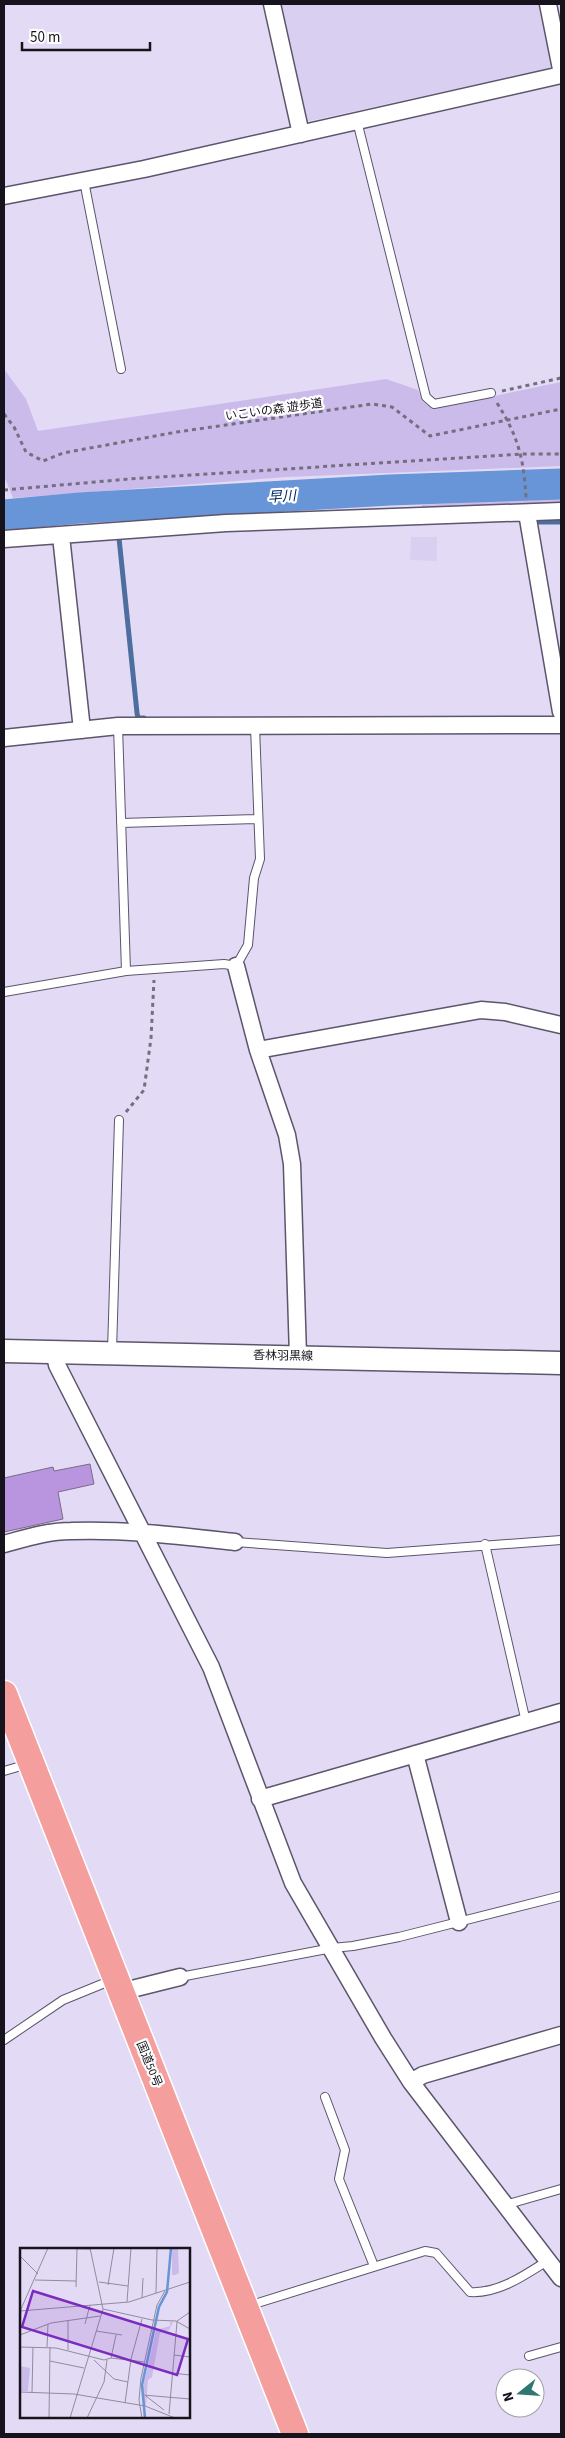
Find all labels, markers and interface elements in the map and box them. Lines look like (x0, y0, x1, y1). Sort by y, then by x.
scale bar (22, 20, 150, 52)
text: 50 m (30, 27, 60, 48)
street label: いこいの森 遊歩道 (224, 395, 324, 425)
water label: 早川 (267, 486, 299, 508)
street label: 香林羽黒線 (253, 1347, 313, 1365)
street label: 国道50号 (132, 2039, 166, 2089)
inset map (20, 2248, 190, 2418)
north arrow (495, 2368, 545, 2418)
text: N (498, 2389, 519, 2404)

